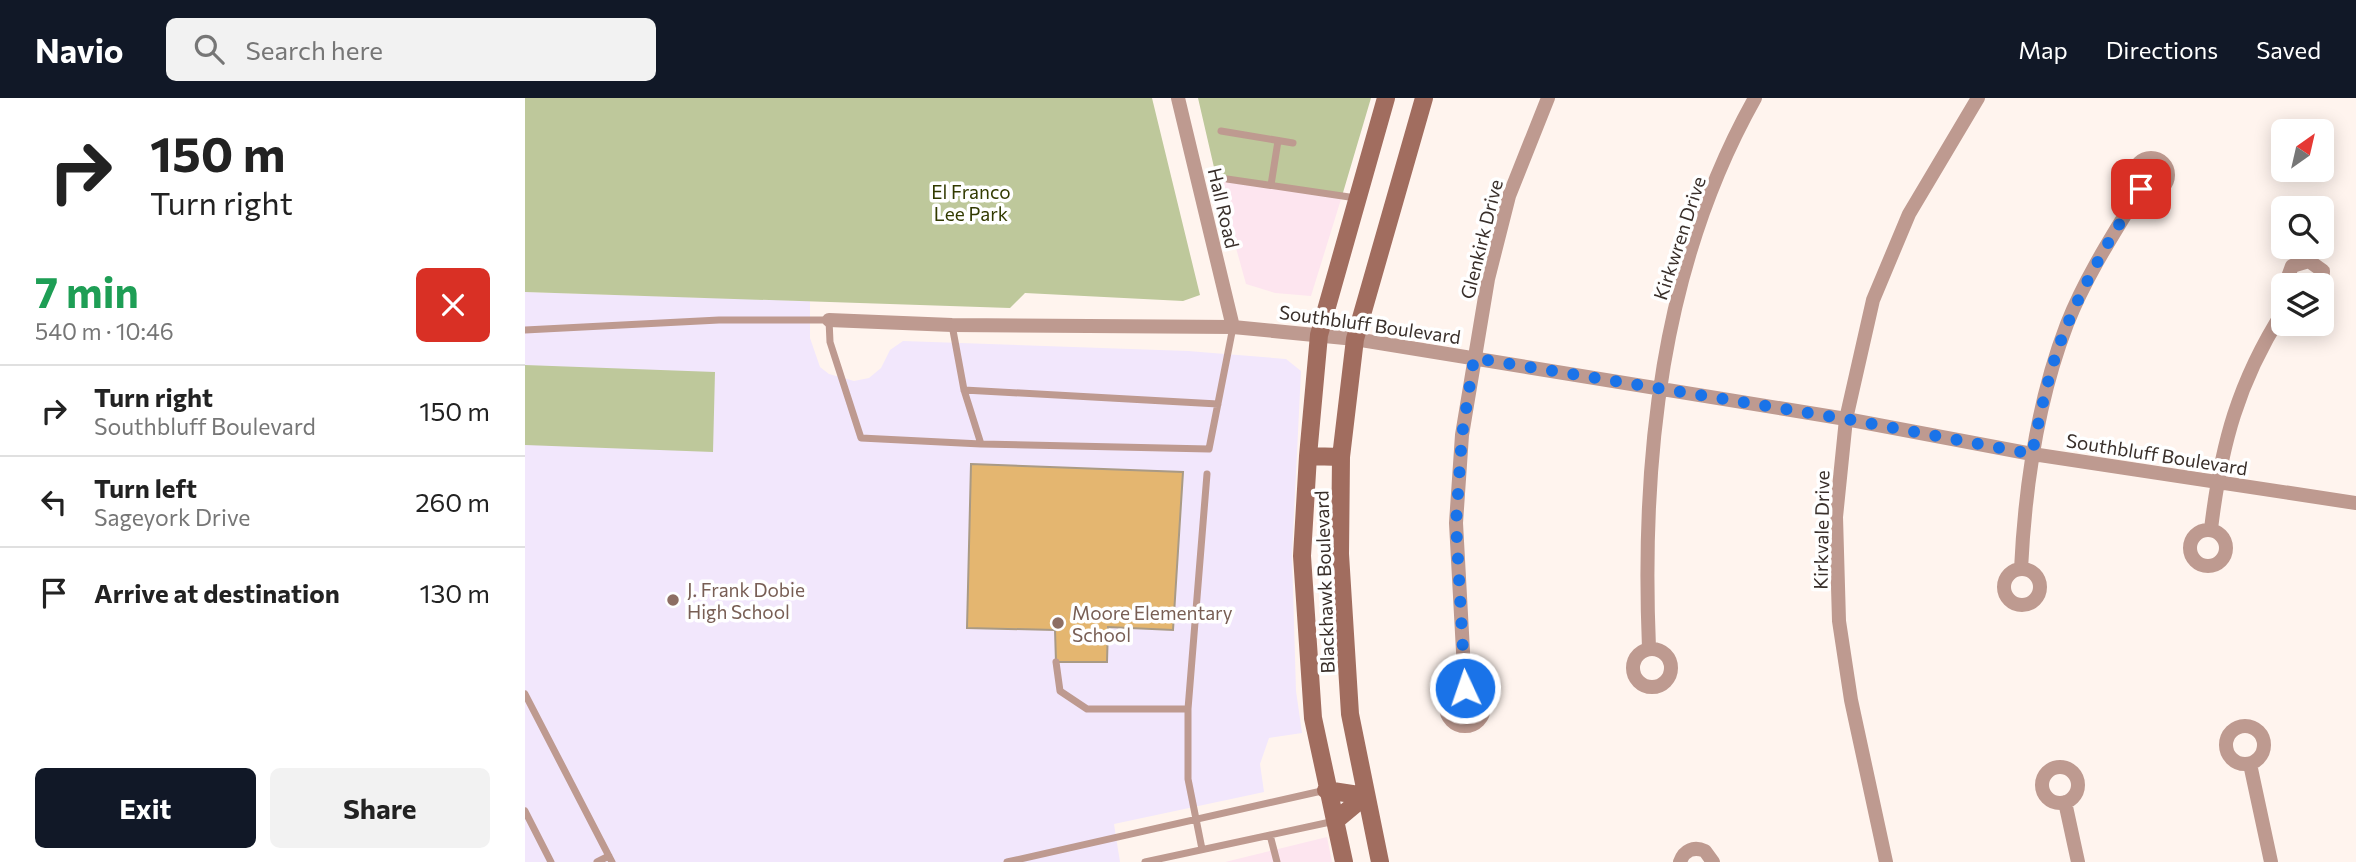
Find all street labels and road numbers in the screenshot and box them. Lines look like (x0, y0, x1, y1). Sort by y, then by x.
street label: Hall Road (1204, 166, 1244, 250)
street label: Kirkwren Drive (1648, 173, 1710, 303)
street label: Glenkirk Drive (1455, 177, 1507, 301)
street label: Southbluff Boulevard (1278, 300, 1462, 348)
street label: Southbluff Boulevard (2065, 428, 2249, 480)
street label: Kirkvale Drive (1808, 470, 1834, 590)
street label: Blackhawk Boulevard (1309, 490, 1339, 674)

